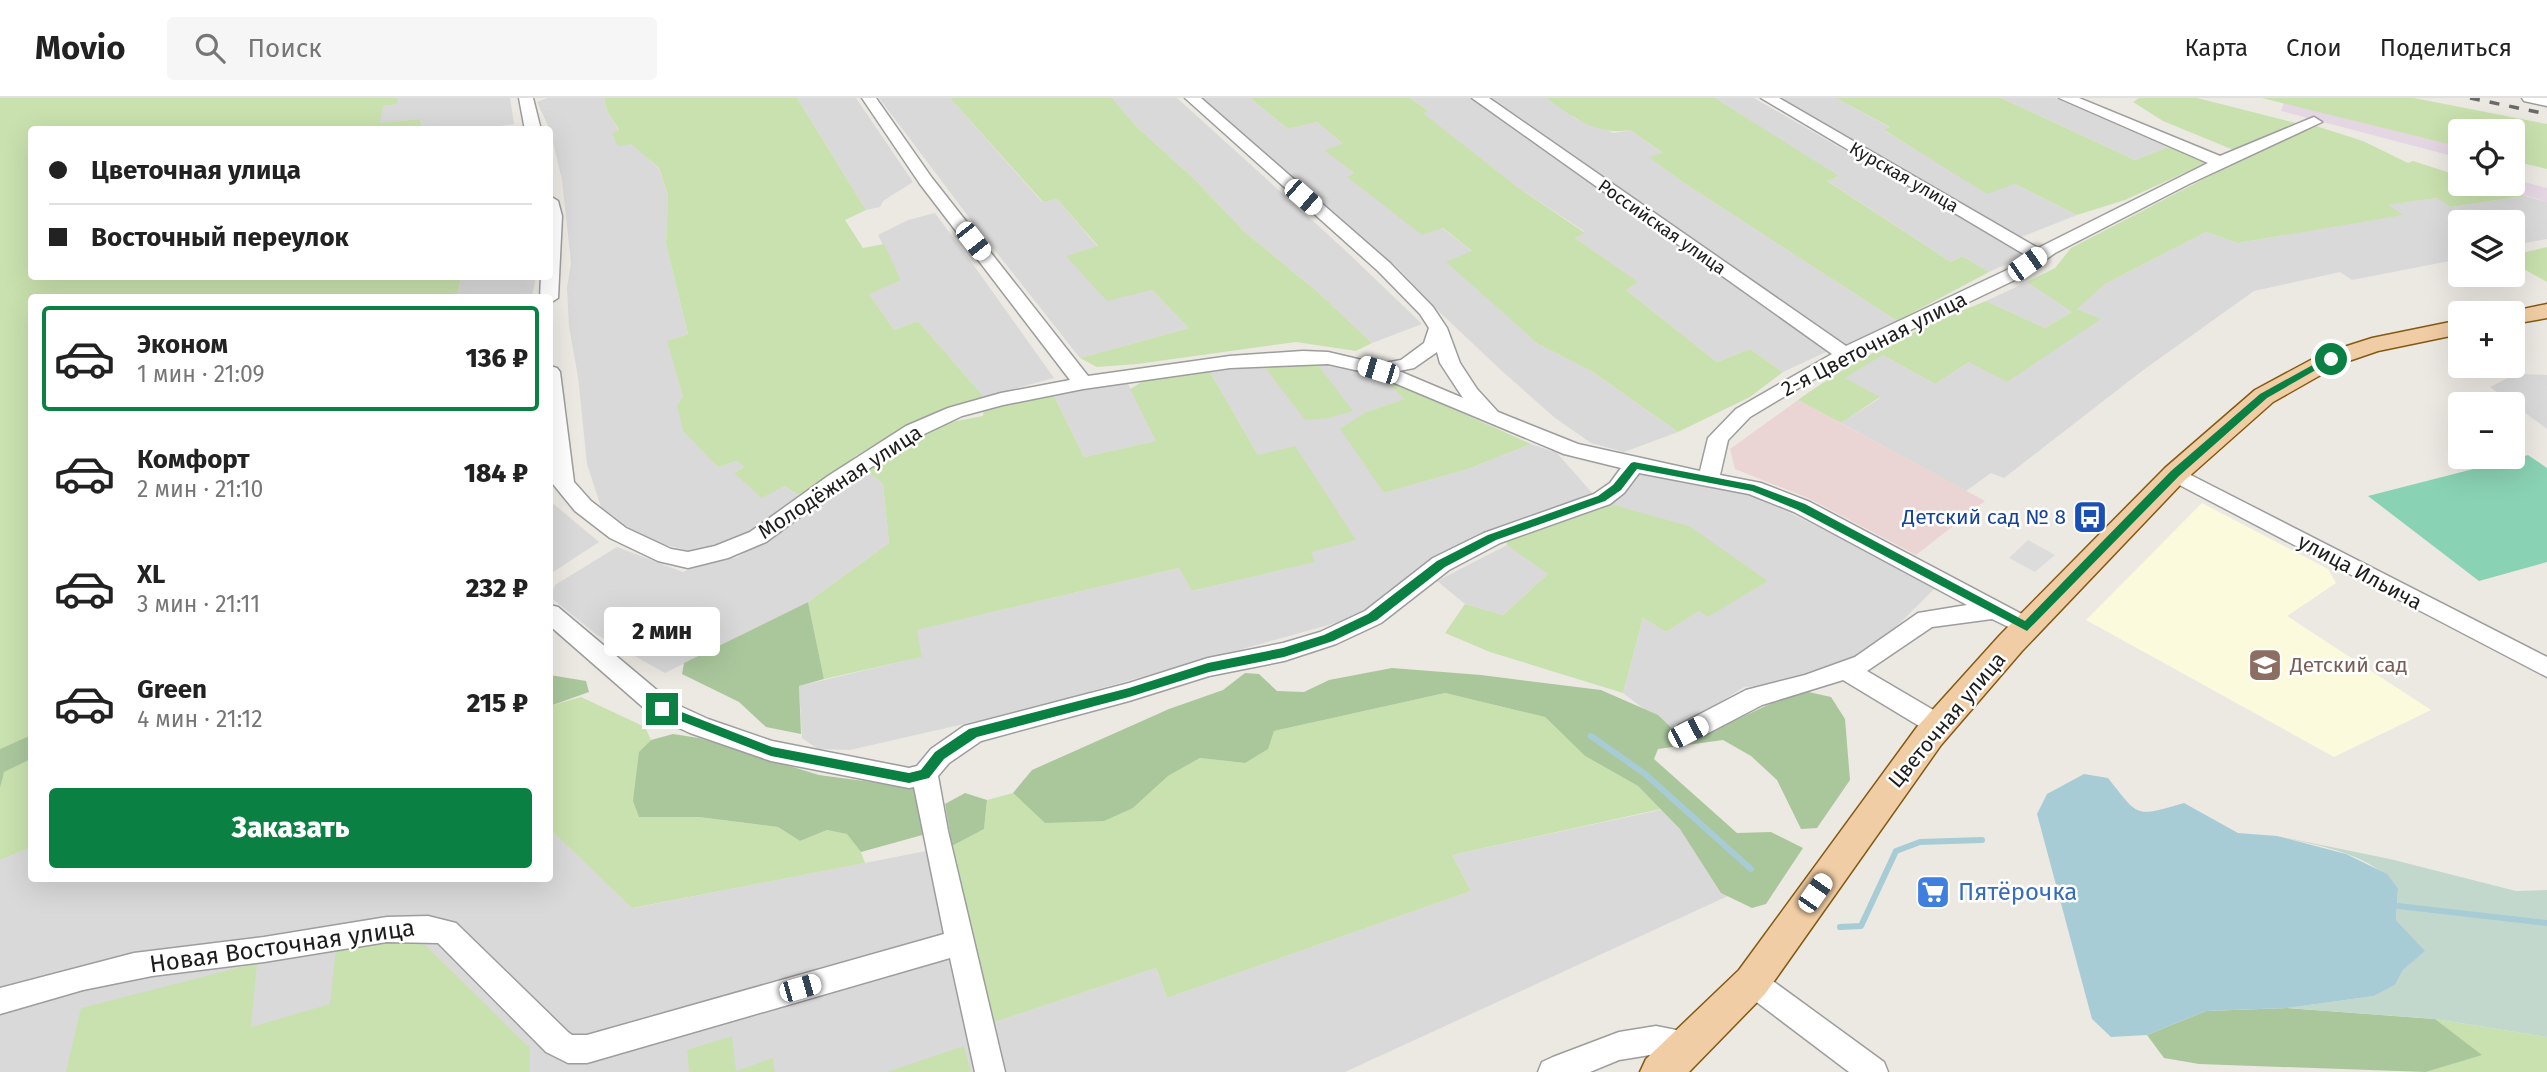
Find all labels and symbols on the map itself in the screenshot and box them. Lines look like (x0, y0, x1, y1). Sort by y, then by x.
street label: Курская улица (1846, 137, 1962, 217)
car (1281, 175, 1326, 219)
street label: Российская улица (1594, 175, 1730, 279)
car (952, 218, 995, 264)
car (2004, 243, 2051, 285)
street label: 2-я Цветочная улица (1777, 286, 1971, 402)
route start (2315, 343, 2347, 375)
car (1355, 354, 1402, 386)
street label: Молодёжная улица (753, 419, 927, 545)
bus stop icon: Детский сад № 8 (2071, 498, 2109, 536)
place label: Детский сад № 8 (1901, 504, 2066, 530)
street label: улица Ильича (2293, 528, 2427, 616)
callout: 2 мин (604, 608, 720, 656)
school or university icon: Детский сад (2246, 646, 2284, 684)
street label: Цветочная улица (1883, 647, 2011, 793)
place label: Детский сад (2289, 652, 2407, 678)
route end (646, 693, 678, 725)
car (1665, 713, 1712, 751)
car (1795, 870, 1836, 916)
supermarket icon: Пятёрочка (1914, 873, 1952, 911)
place label: Пятёрочка (1958, 878, 2077, 906)
street label: Новая Восточная улица (148, 914, 416, 978)
car (777, 972, 824, 1004)

